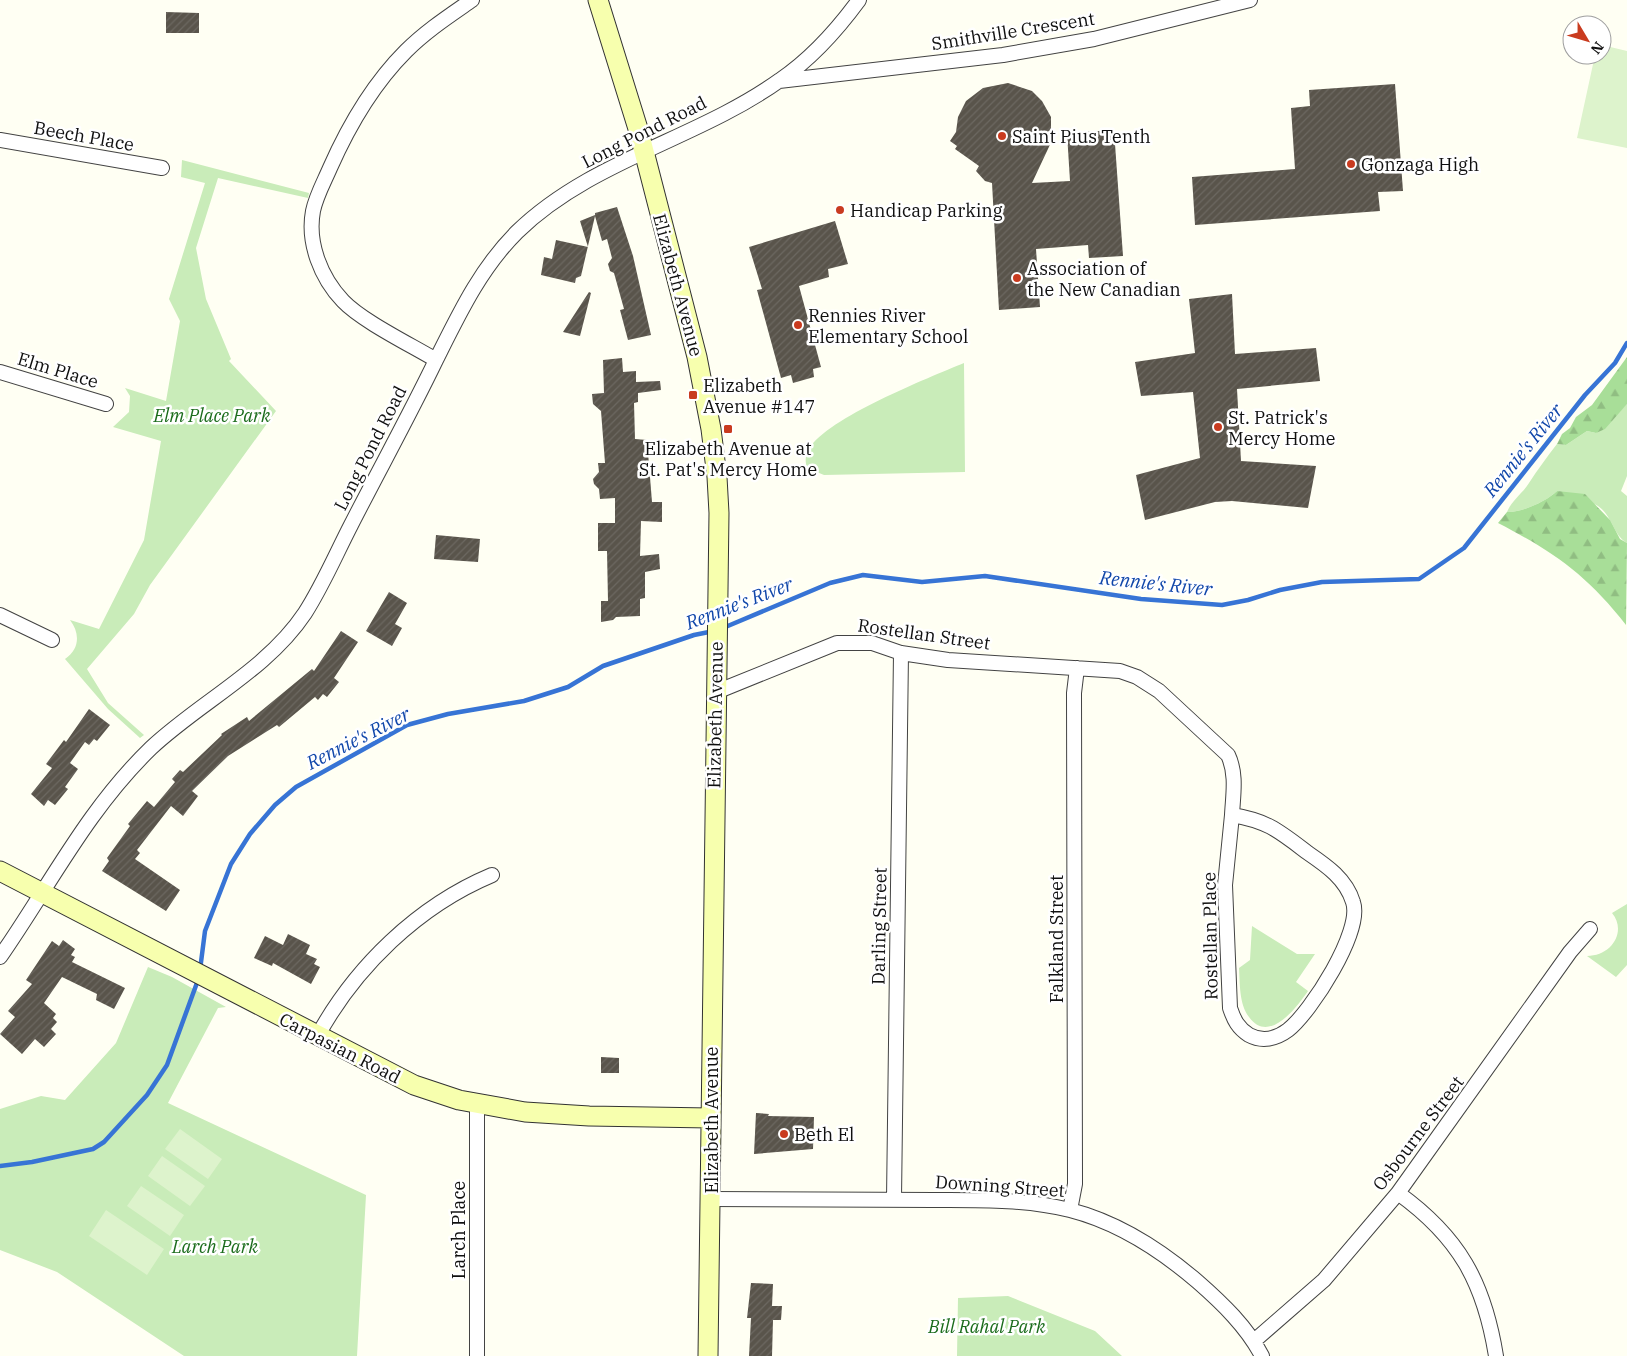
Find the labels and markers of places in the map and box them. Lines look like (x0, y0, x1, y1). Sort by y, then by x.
place label: Saint Pius Tenth (1012, 125, 1151, 148)
marker: Saint Pius Tenth (996, 130, 1008, 142)
place label: Gonzaga High (1361, 153, 1479, 176)
marker: Gonzaga High (1345, 158, 1357, 170)
place label: Handicap Parking (850, 199, 1003, 222)
marker: Handicap Parking (834, 204, 846, 216)
place label: Association of the New Canadian (1027, 257, 1181, 301)
marker: Association of the New Canadian (1011, 272, 1023, 284)
place label: Rennies River Elementary School (808, 304, 968, 348)
marker: Rennies River Elementary School (792, 319, 804, 331)
place label: Elizabeth Avenue #147 (703, 374, 815, 418)
marker: Elizabeth Avenue #147 (687, 389, 699, 401)
place label: St. Patrick's Mercy Home (1228, 406, 1336, 450)
marker: St. Patrick's Mercy Home (1212, 421, 1224, 433)
marker: Elizabeth Avenue at St. Pat's Mercy Home (722, 423, 734, 435)
place label: Elizabeth Avenue at St. Pat's Mercy Home (639, 437, 817, 481)
place label: Beth El (794, 1123, 854, 1146)
marker: Beth El (778, 1128, 790, 1140)

